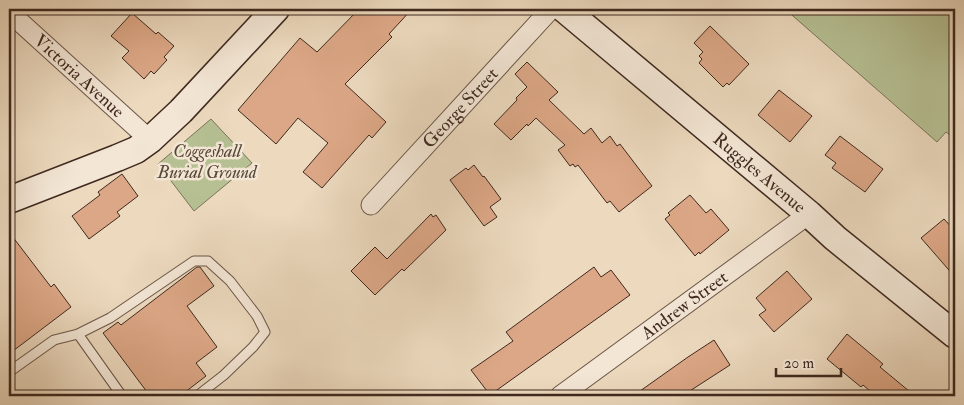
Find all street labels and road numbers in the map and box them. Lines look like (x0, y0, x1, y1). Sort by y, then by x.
street label: Victoria Avenue (29, 29, 130, 123)
street label: George Street (417, 62, 503, 153)
street label: Ruggles Avenue (708, 127, 811, 218)
street label: Andrew Street (636, 266, 732, 345)

